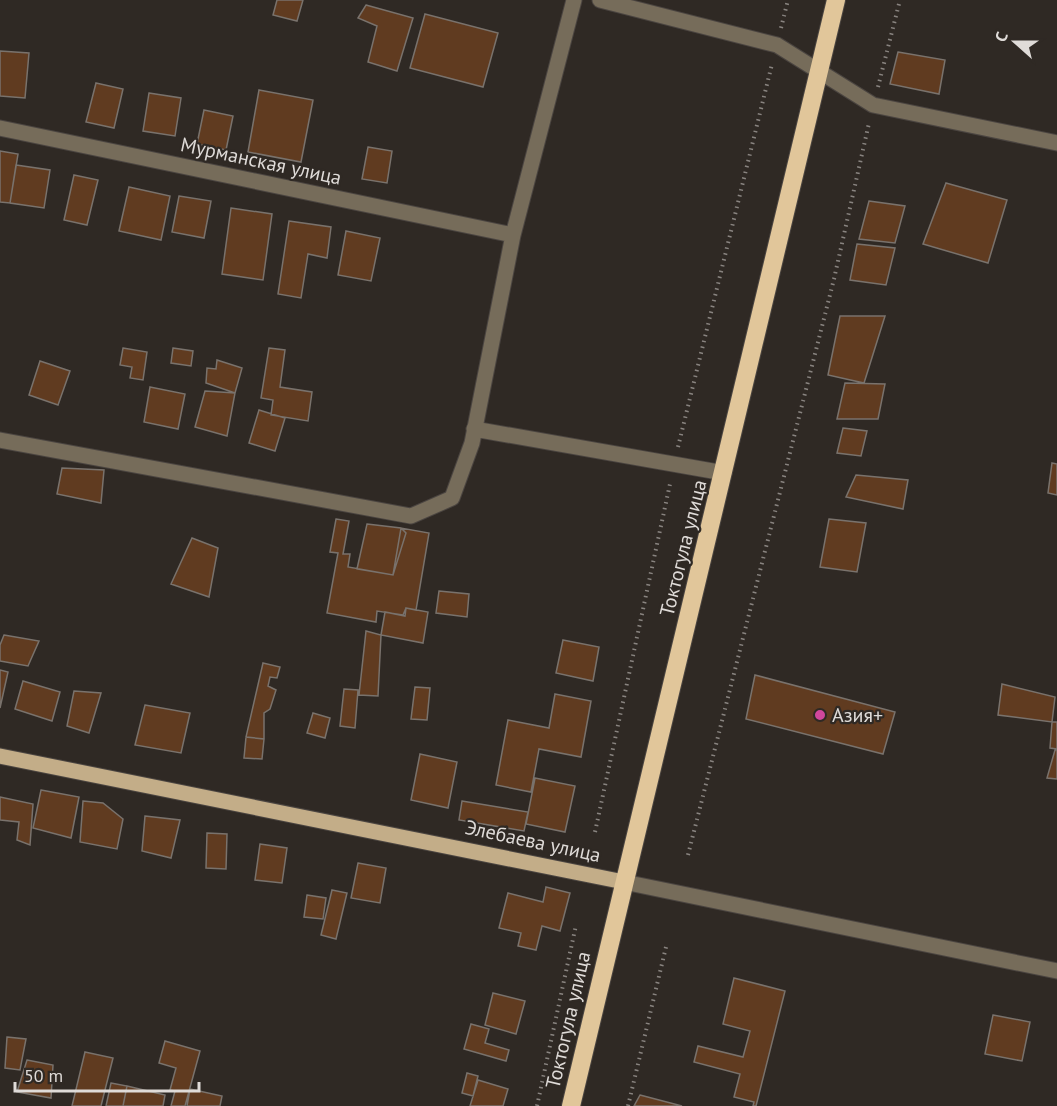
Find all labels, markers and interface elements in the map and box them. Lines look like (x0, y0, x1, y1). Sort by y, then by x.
north arrow (985, 12, 1045, 72)
text: С (990, 29, 1012, 44)
street label: Мурманская улица (178, 131, 344, 191)
street label: Токтогула улица (653, 477, 713, 619)
place label: Aзия+ (832, 702, 883, 728)
marker: Aзия+ (813, 708, 827, 722)
street label: Элебаева улица (463, 814, 603, 868)
street label: Токтогула улица (540, 949, 596, 1091)
scale bar (15, 1055, 200, 1093)
text: 50 m (24, 1064, 63, 1087)

